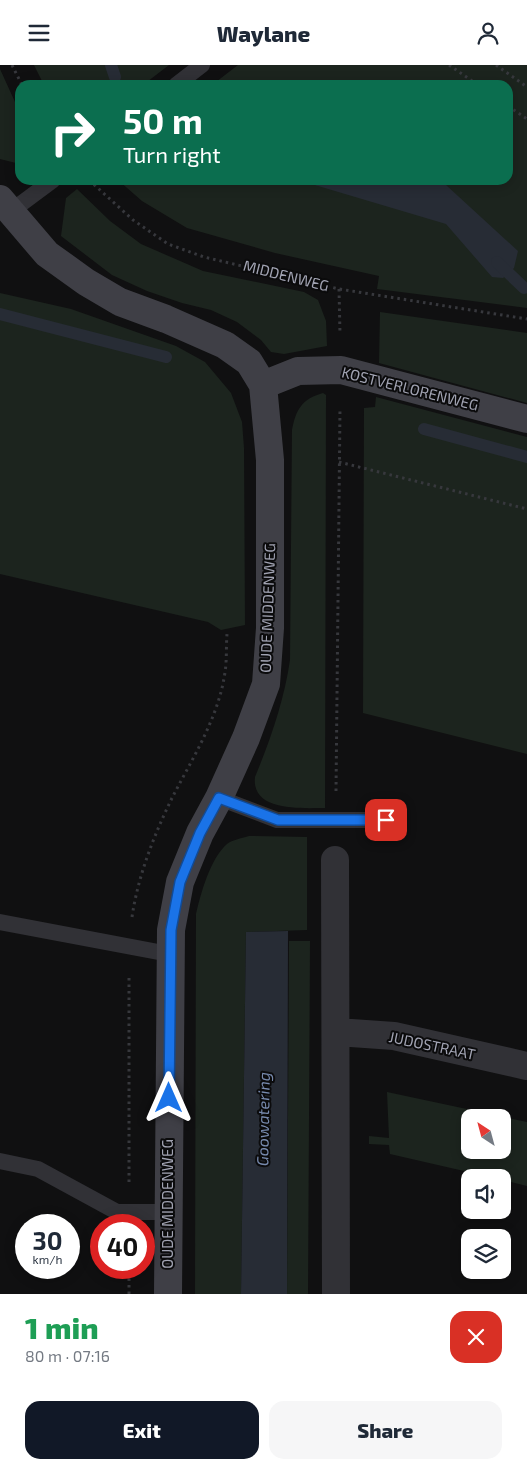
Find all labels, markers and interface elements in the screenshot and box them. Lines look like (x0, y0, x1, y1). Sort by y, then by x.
icon: menu (25, 19, 53, 47)
icon: person (474, 19, 502, 47)
text: Waylane (217, 20, 310, 46)
text: 50 m (123, 99, 203, 141)
icon: right (40, 100, 105, 165)
text: Turn right (123, 141, 221, 167)
street label: MIDDENWEG (241, 256, 331, 294)
street label: KOSTVERLORENWEG (340, 362, 480, 414)
street label: OUDE MIDDENWEG (256, 543, 278, 673)
pin (365, 799, 407, 841)
icon: arrive (372, 806, 400, 834)
street label: JUDOSTRAAT (387, 1027, 477, 1063)
position arrow (142, 1071, 194, 1123)
water label: Goowatering (252, 1072, 273, 1166)
north arrow (461, 1109, 511, 1159)
map controls (461, 1109, 511, 1279)
street label: OUDE MIDDENWEG (158, 1139, 176, 1269)
button: sound (461, 1169, 511, 1219)
speed limit sign: 40 (90, 1214, 155, 1279)
text: 30 (33, 1225, 62, 1255)
button: layers (461, 1229, 511, 1279)
text: km/h (33, 1252, 62, 1266)
text: 1 min (25, 1309, 99, 1345)
button: close (450, 1311, 502, 1363)
text: 80 m · 07:16 (25, 1346, 110, 1365)
button: Exit (25, 1401, 259, 1459)
button: Share (269, 1401, 502, 1459)

